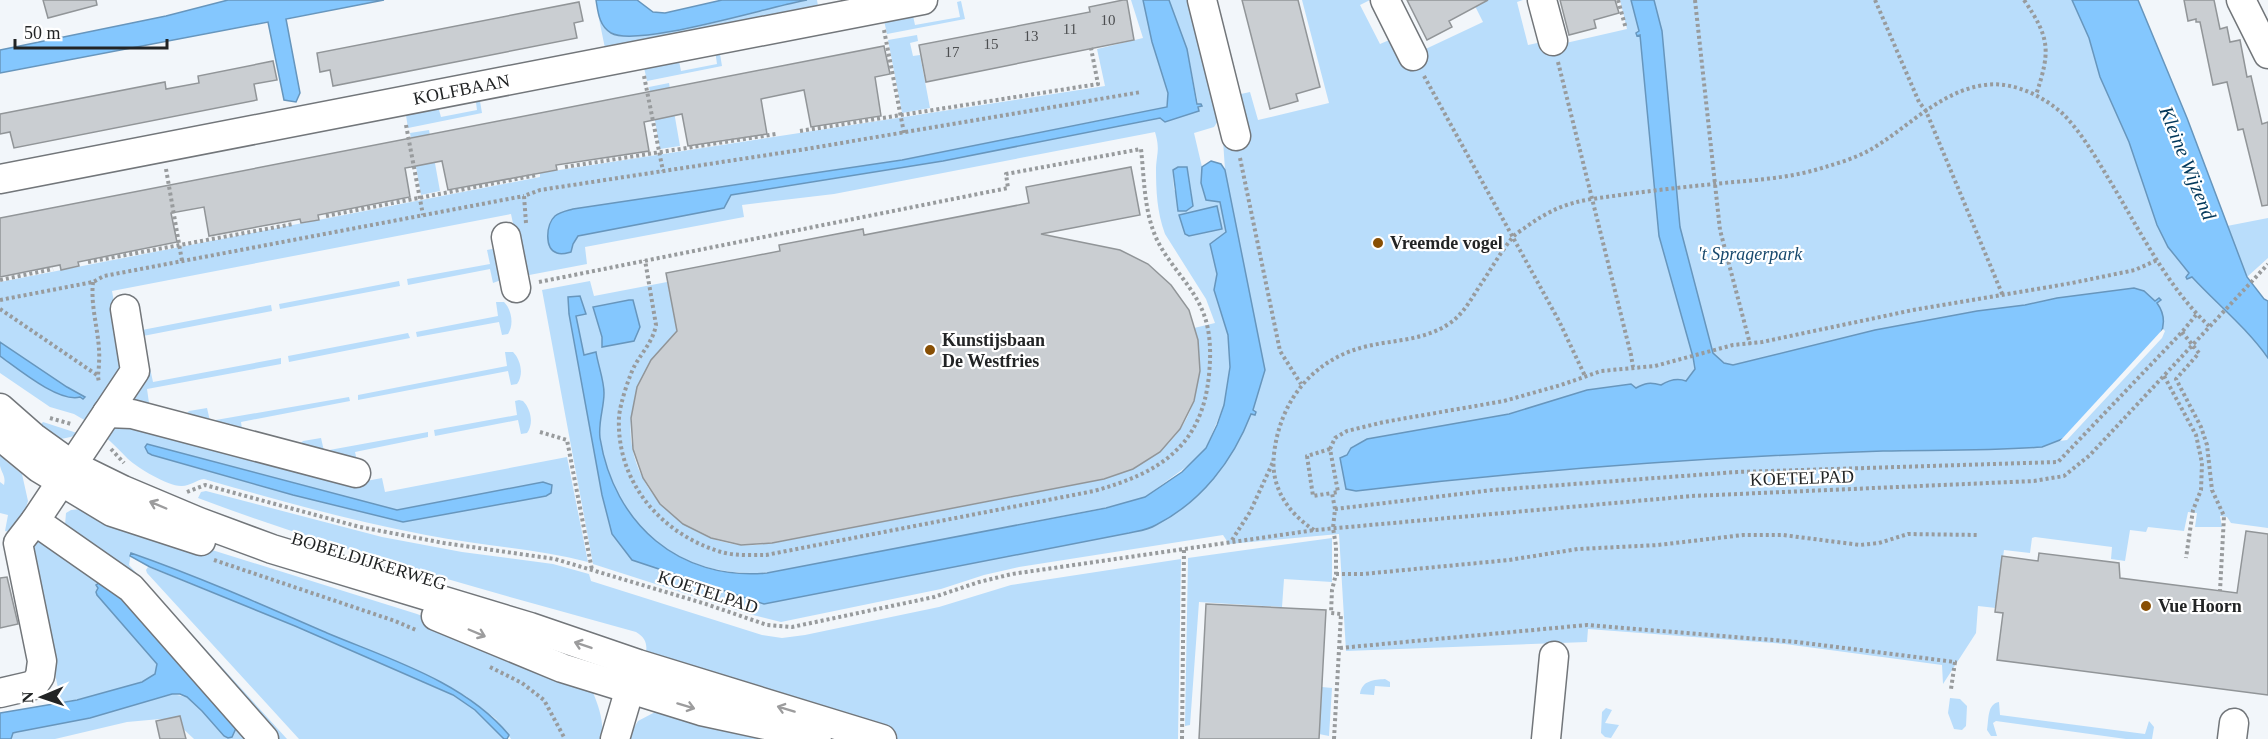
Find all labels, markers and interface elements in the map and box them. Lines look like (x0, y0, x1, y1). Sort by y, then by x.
scale bar (15, 12, 166, 50)
house number: 10 (1101, 12, 1116, 28)
house number: 11 (1063, 21, 1077, 37)
text: 50 m (24, 23, 61, 43)
house number: 13 (1024, 28, 1039, 44)
house number: 15 (984, 36, 999, 52)
house number: 17 (945, 44, 960, 60)
street label: KOLFBAAN (411, 70, 511, 109)
water label: Kleine Wijzend (2154, 102, 2221, 224)
place label: Vreemde vogel (1390, 233, 1503, 253)
marker: Vreemde vogel (1371, 236, 1385, 250)
park label: 't Spragerpark (1698, 244, 1803, 264)
place label: Kunstijsbaan De Westfries (942, 330, 1045, 371)
marker: Kunstijsbaan De Westfries (923, 343, 937, 357)
street label: KOETELPAD (1750, 466, 1854, 490)
one-way arrow (150, 499, 168, 510)
street label: BOBELDIJKERWEG (289, 528, 449, 594)
street label: KOETELPAD (655, 566, 761, 618)
place label: Vue Hoorn (2158, 596, 2242, 616)
marker: Vue Hoorn (2139, 599, 2153, 613)
one-way arrow (468, 628, 486, 639)
one-way arrow (574, 638, 593, 649)
north arrow (12, 667, 72, 727)
text: N (19, 691, 36, 704)
one-way arrow (676, 701, 695, 712)
one-way arrow (777, 703, 796, 714)

